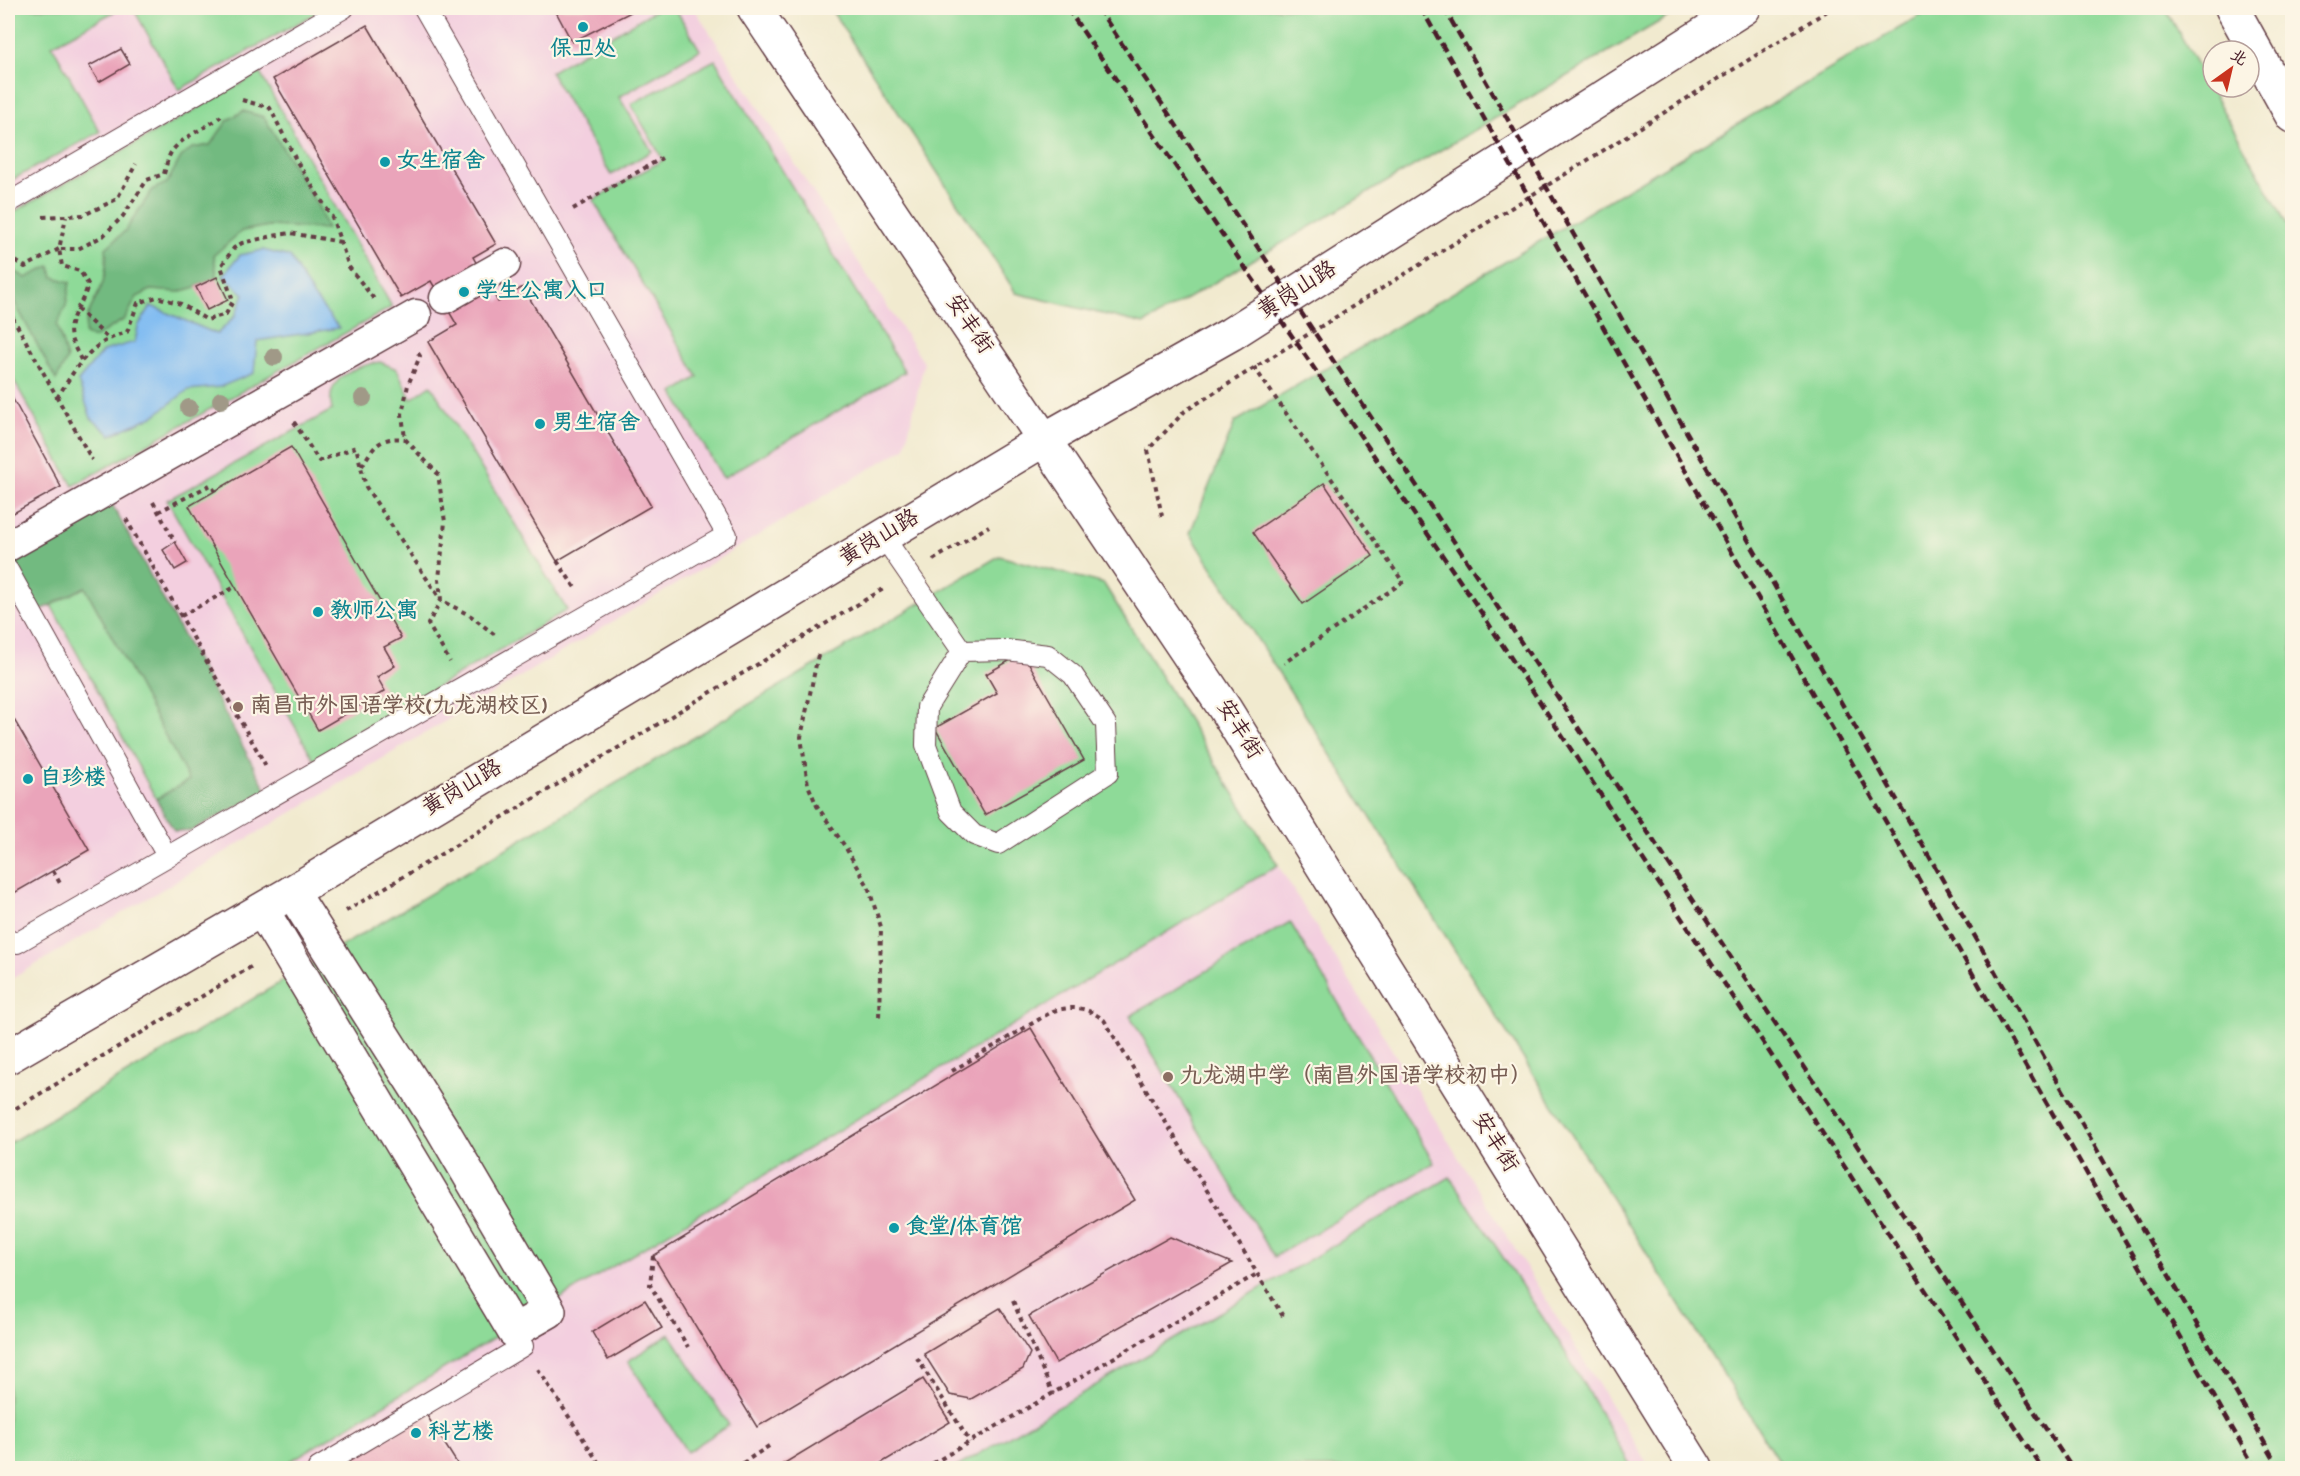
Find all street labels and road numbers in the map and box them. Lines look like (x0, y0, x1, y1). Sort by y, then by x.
street label: 黄岗山路 (1252, 255, 1344, 327)
street label: 安丰街 (937, 289, 999, 361)
street label: 黄岗山路 (834, 503, 926, 575)
street label: 安丰街 (1207, 694, 1269, 766)
street label: 黄岗山路 (417, 753, 509, 825)
street label: 安丰街 (1463, 1107, 1525, 1179)

